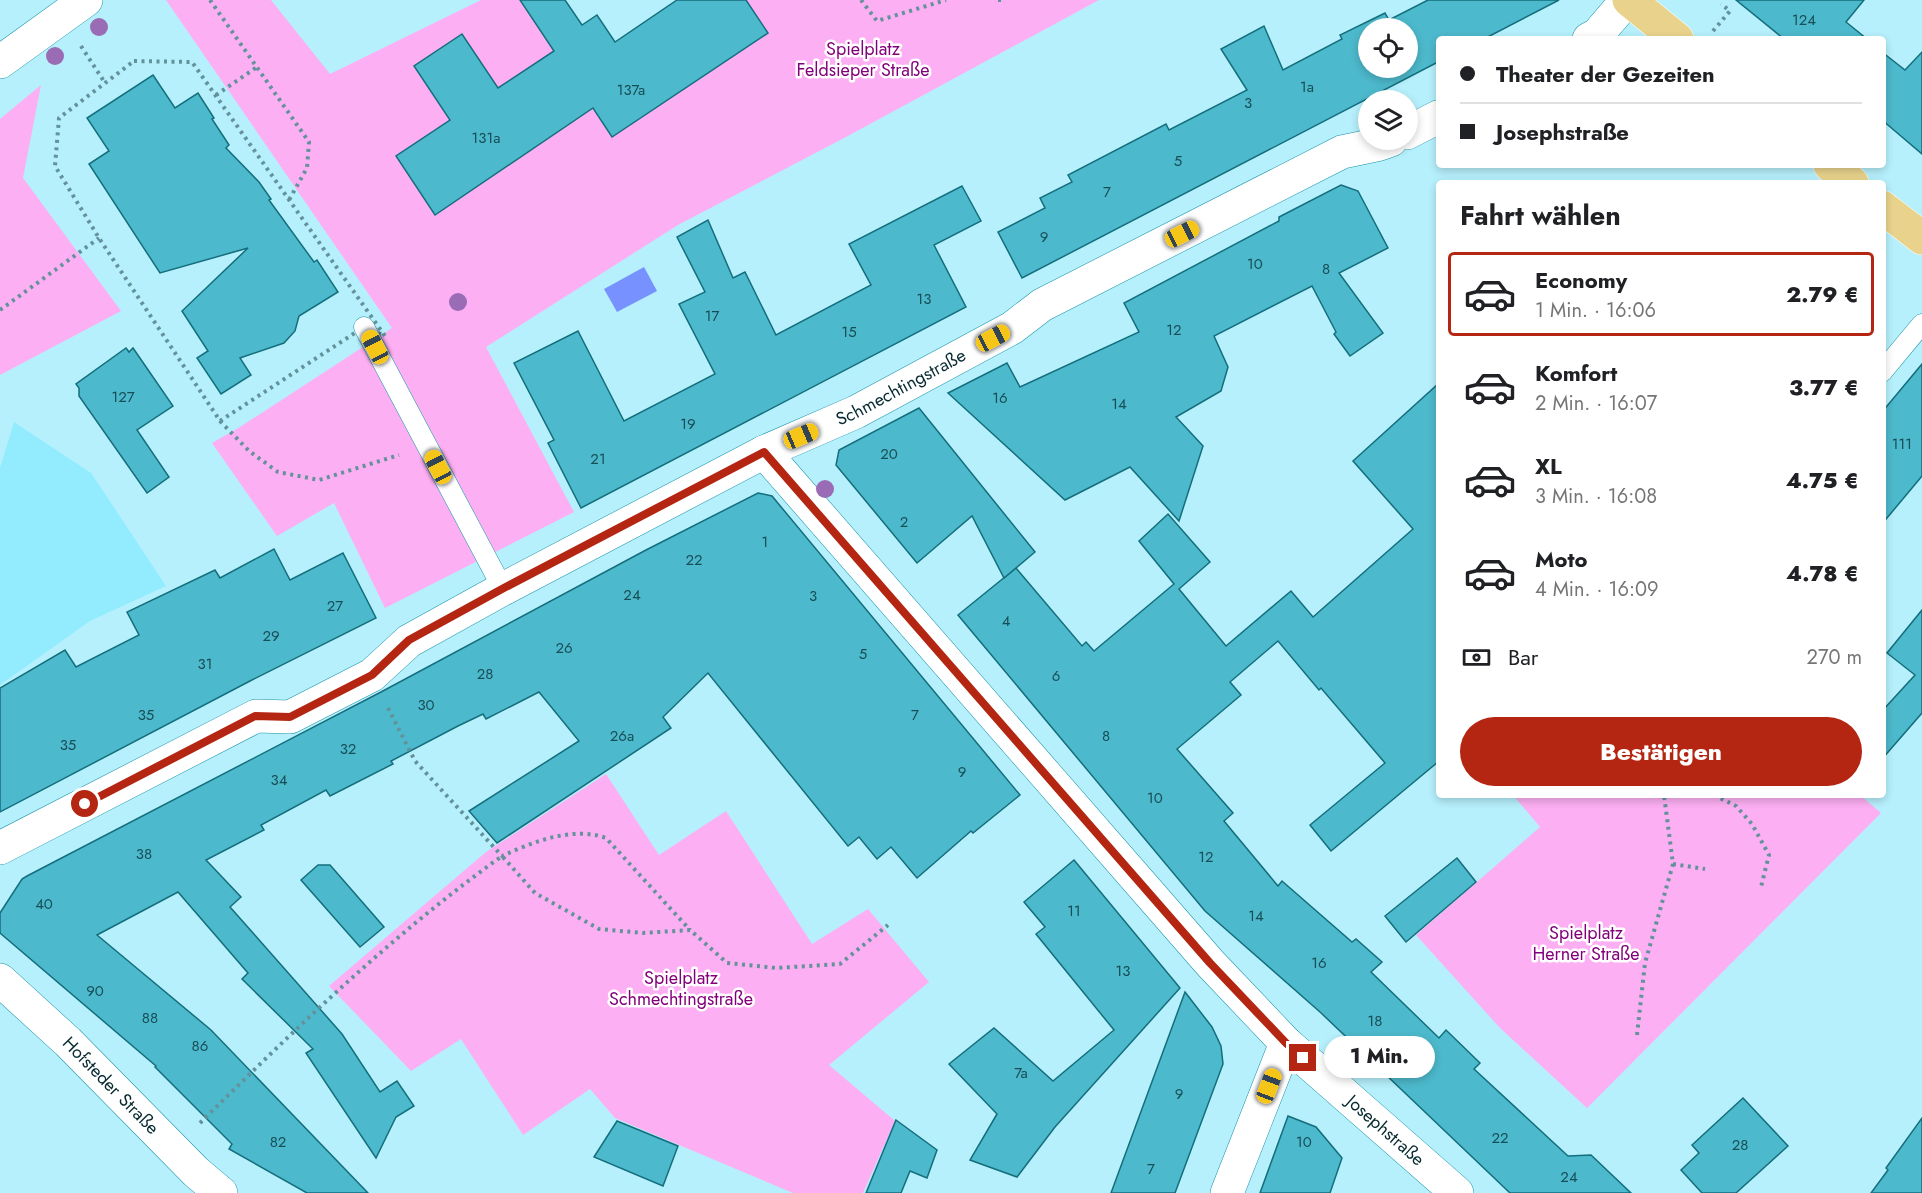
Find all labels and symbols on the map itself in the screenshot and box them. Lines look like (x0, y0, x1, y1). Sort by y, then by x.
house number: 124 (1792, 9, 1816, 31)
park label: Spielplatz Feldsieper Straße (797, 36, 929, 83)
house number: 1a (1300, 76, 1314, 98)
house number: 137a (617, 79, 645, 101)
house number: 3 (1244, 92, 1252, 114)
house number: 131a (472, 127, 500, 149)
house number: 5 (1174, 150, 1182, 172)
house number: 7 (1103, 181, 1111, 203)
car (1162, 218, 1202, 250)
house number: 9 (1040, 226, 1048, 248)
house number: 10 (1247, 253, 1263, 275)
house number: 8 (1322, 258, 1330, 280)
house number: 13 (917, 288, 931, 310)
house number: 17 (705, 305, 719, 327)
house number: 12 (1166, 319, 1182, 341)
house number: 15 (841, 321, 857, 343)
car (973, 322, 1013, 354)
car (359, 327, 391, 367)
street label: Schmechtingstraße (832, 342, 971, 432)
house number: 127 (111, 386, 135, 408)
house number: 16 (992, 387, 1008, 409)
house number: 14 (1111, 393, 1127, 415)
house number: 19 (680, 413, 696, 435)
car (781, 421, 821, 451)
house number: 111 (1892, 433, 1912, 455)
house number: 20 (880, 443, 898, 465)
car (422, 447, 454, 487)
house number: 21 (590, 448, 606, 470)
house number: 2 (900, 511, 908, 533)
house number: 1 (762, 531, 768, 553)
house number: 22 (685, 549, 703, 571)
house number: 24 (623, 584, 641, 606)
house number: 3 (809, 585, 817, 607)
house number: 27 (327, 595, 343, 617)
house number: 4 (1002, 610, 1011, 632)
house number: 29 (262, 625, 280, 647)
house number: 26 (555, 637, 573, 659)
house number: 5 (859, 643, 867, 665)
house number: 31 (198, 653, 212, 675)
house number: 28 (477, 663, 493, 685)
house number: 6 (1052, 665, 1060, 687)
house number: 30 (417, 694, 435, 716)
house number: 35 (138, 704, 154, 726)
house number: 7 (911, 704, 919, 726)
house number: 26a (610, 725, 634, 747)
house number: 8 (1102, 725, 1110, 747)
house number: 35 (60, 734, 76, 756)
house number: 32 (340, 738, 356, 760)
house number: 9 (958, 761, 966, 783)
house number: 34 (271, 769, 288, 791)
house number: 10 (1147, 787, 1163, 809)
route start (71, 790, 98, 817)
house number: 38 (136, 843, 152, 865)
house number: 12 (1198, 846, 1214, 868)
house number: 40 (35, 893, 53, 915)
house number: 11 (1067, 900, 1081, 922)
house number: 14 (1248, 905, 1264, 927)
park label: Spielplatz Herner Straße (1532, 920, 1640, 967)
house number: 16 (1311, 952, 1327, 974)
house number: 13 (1116, 960, 1130, 982)
park label: Spielplatz Schmechtingstraße (609, 965, 753, 1012)
house number: 90 (86, 980, 104, 1002)
house number: 88 (142, 1007, 158, 1029)
house number: 18 (1368, 1010, 1382, 1032)
street label: Hofsteder Straße (56, 1031, 165, 1140)
house number: 86 (192, 1035, 208, 1057)
callout: 1 Min. (1324, 1037, 1435, 1079)
route end (1289, 1044, 1316, 1071)
house number: 7a (1014, 1062, 1028, 1084)
car (1254, 1066, 1284, 1106)
house number: 9 (1175, 1083, 1183, 1105)
street label: Josephstraße (1339, 1087, 1430, 1172)
house number: 22 (1491, 1127, 1509, 1149)
house number: 82 (270, 1131, 286, 1153)
house number: 10 (1296, 1131, 1312, 1153)
house number: 28 (1732, 1134, 1748, 1156)
house number: 7 (1147, 1158, 1155, 1180)
house number: 24 (1560, 1166, 1578, 1188)

